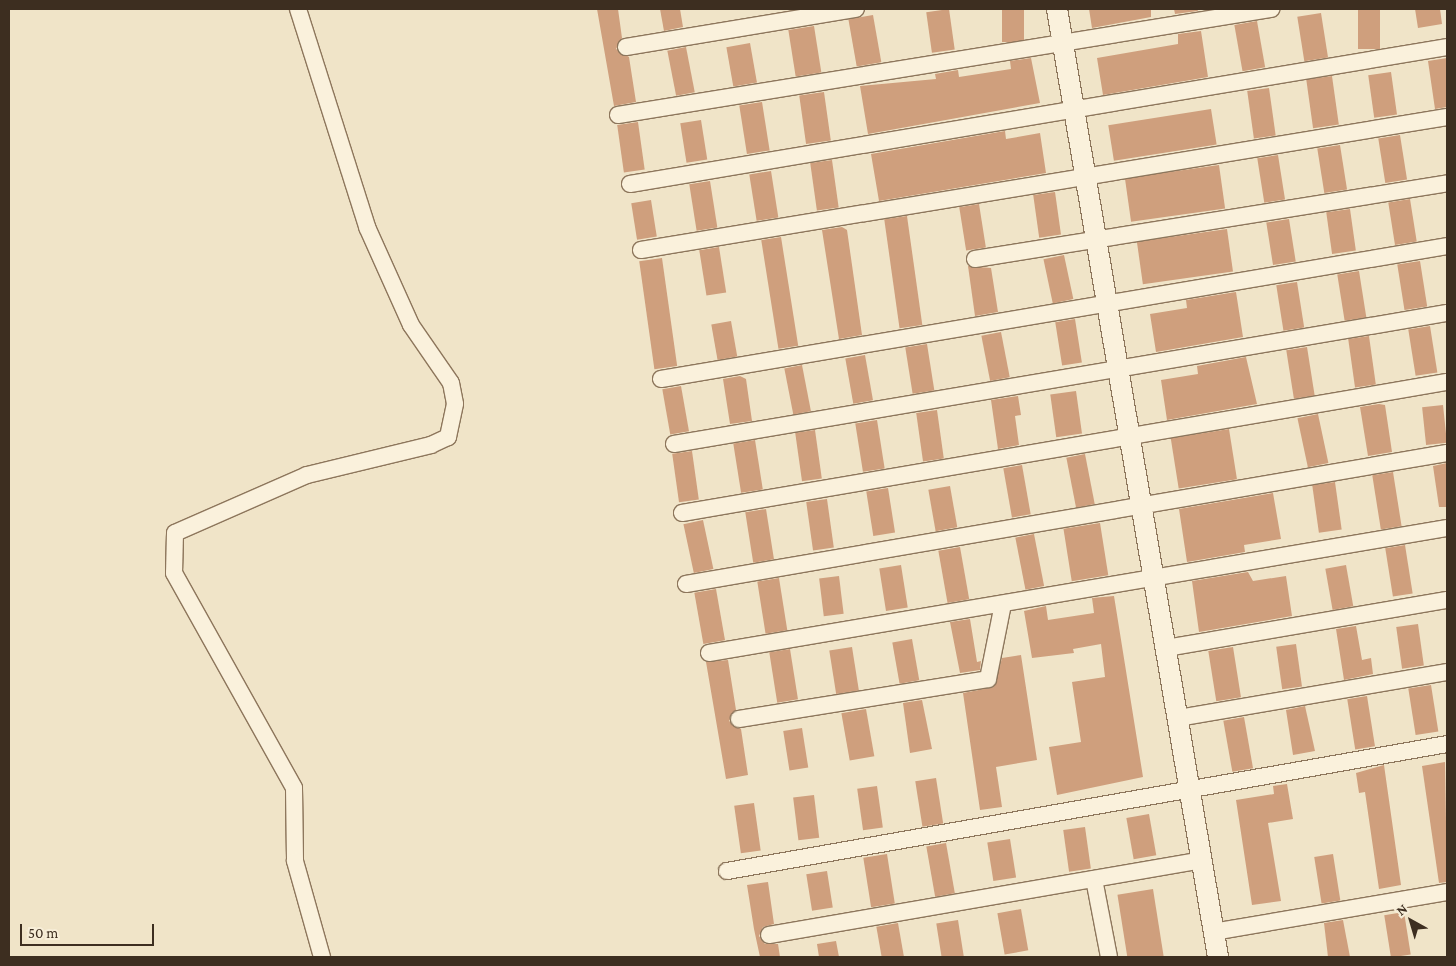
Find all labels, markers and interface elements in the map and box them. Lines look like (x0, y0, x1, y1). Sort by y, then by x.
north arrow (1386, 896, 1436, 946)
text: N (1393, 900, 1410, 919)
scale bar (22, 914, 156, 946)
text: 50 m (28, 925, 58, 941)

